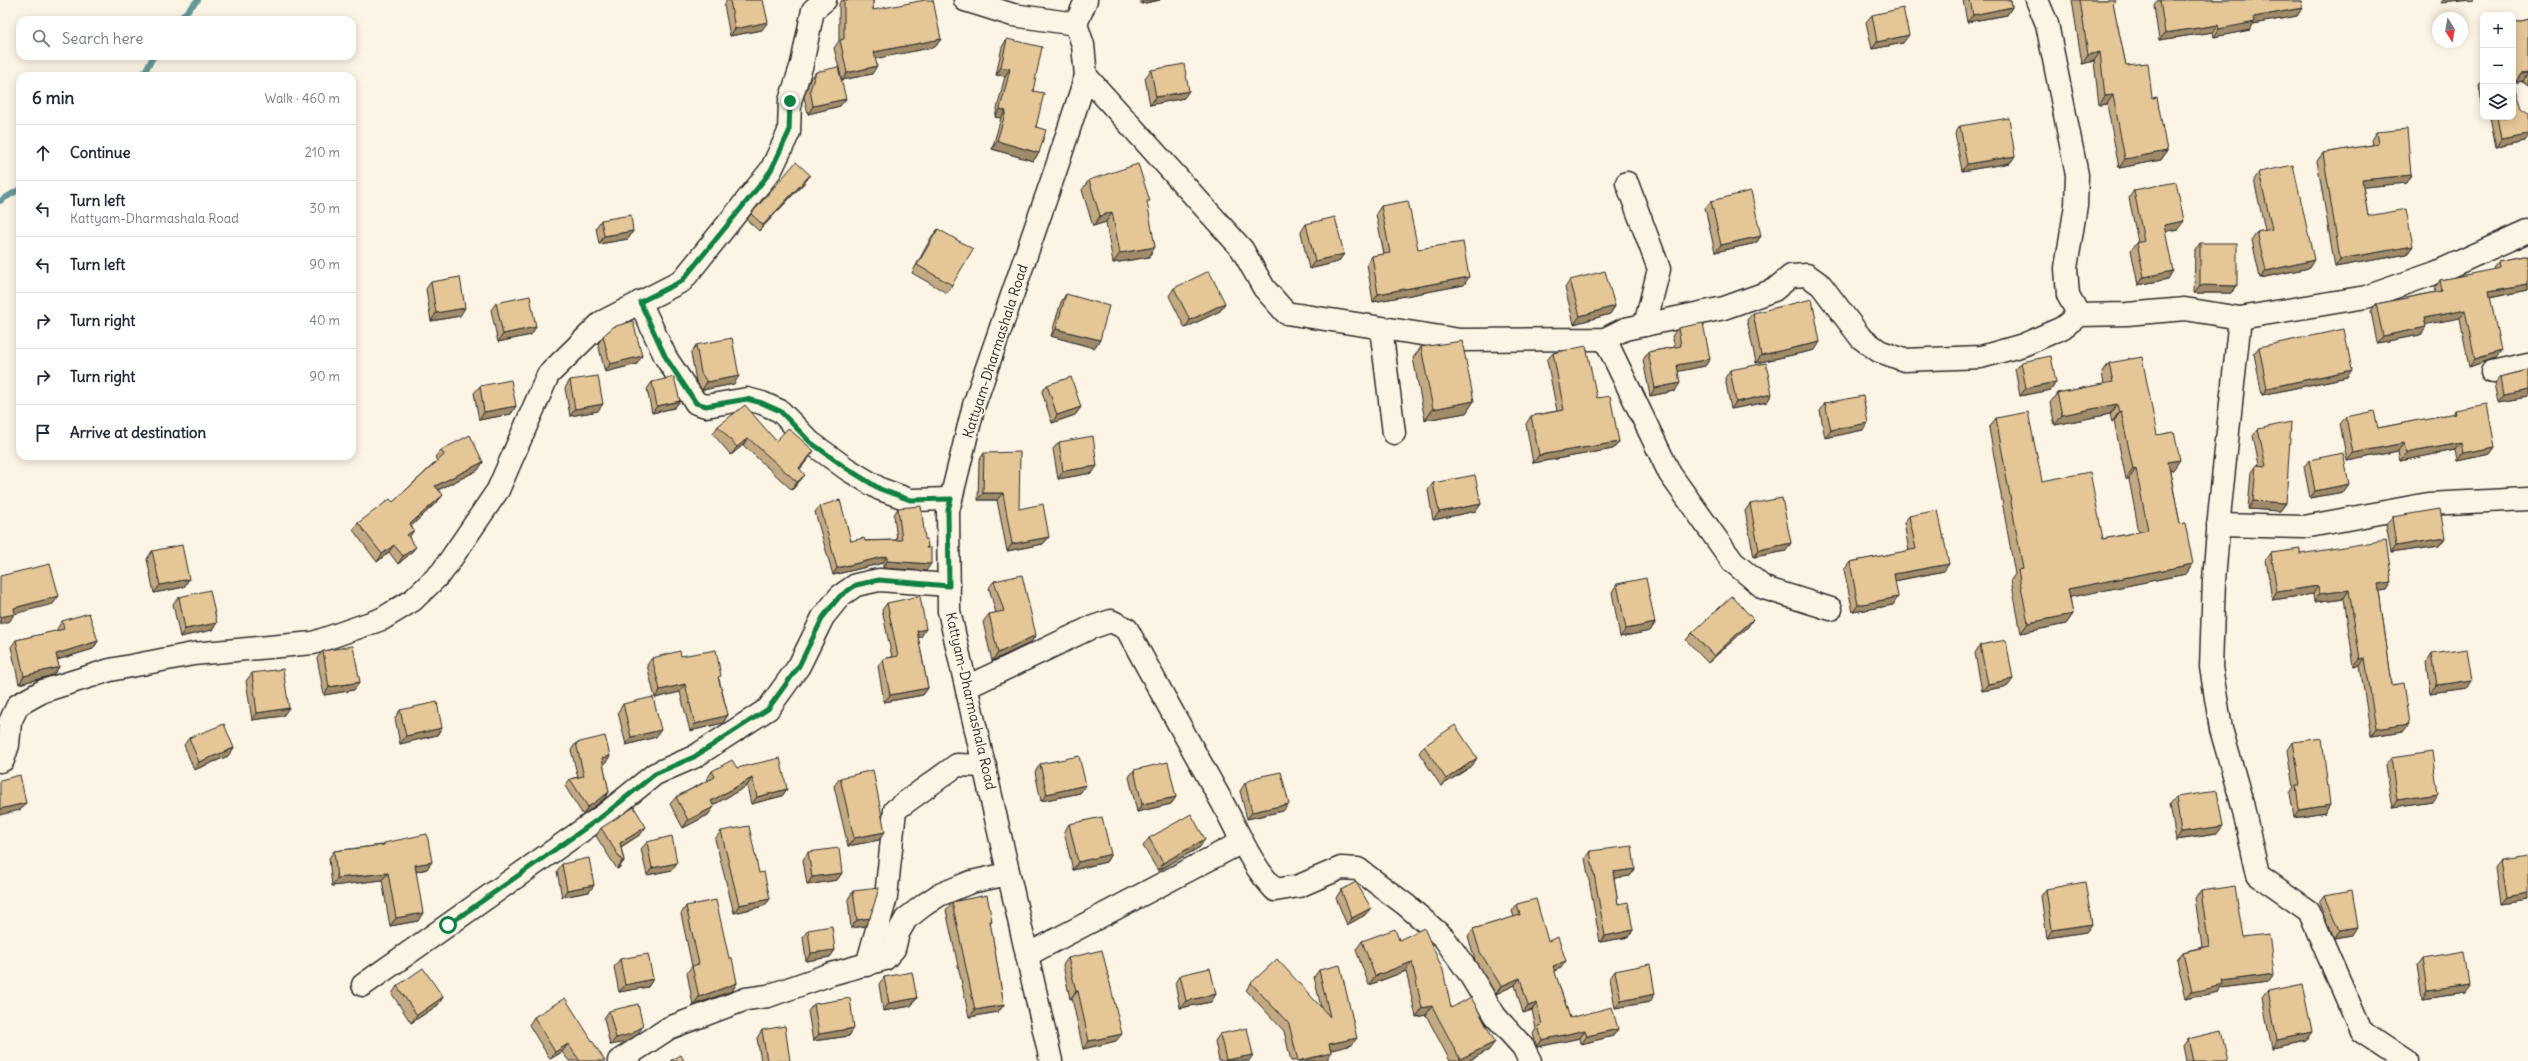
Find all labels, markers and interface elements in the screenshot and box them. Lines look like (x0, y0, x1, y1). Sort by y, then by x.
north arrow (2432, 12, 2468, 48)
map controls (2480, 12, 2516, 120)
button: + (2480, 12, 2516, 48)
search box (16, 16, 356, 60)
icon: search (30, 27, 52, 49)
text: Search here (62, 29, 143, 48)
button: − (2480, 48, 2516, 84)
button: layers (2480, 84, 2516, 120)
text: 6 min (32, 87, 74, 109)
text: Walk · 460 m (265, 90, 340, 107)
route end (781, 92, 799, 110)
icon: ahead (32, 142, 54, 164)
text: Continue (70, 143, 131, 162)
text: 210 m (305, 144, 340, 161)
text: Turn left (70, 191, 125, 210)
icon: left (32, 198, 54, 220)
text: 30 m (310, 200, 340, 217)
text: Kattyam-Dharmashala Road (70, 210, 239, 227)
icon: left (32, 254, 54, 276)
text: Turn left (70, 255, 125, 274)
text: 90 m (309, 256, 340, 273)
street label: Kattyam-Dharmashala Road (958, 262, 1032, 440)
icon: right (32, 310, 54, 332)
text: Turn right (70, 311, 135, 330)
text: 40 m (309, 312, 340, 329)
icon: right (32, 366, 54, 388)
text: Turn right (70, 367, 135, 386)
text: 90 m (309, 368, 340, 385)
icon: arrive (32, 422, 54, 444)
text: Arrive at destination (70, 423, 206, 442)
street label: Kattyam-Dharmashala Road (942, 610, 1000, 792)
route start (439, 916, 457, 934)

